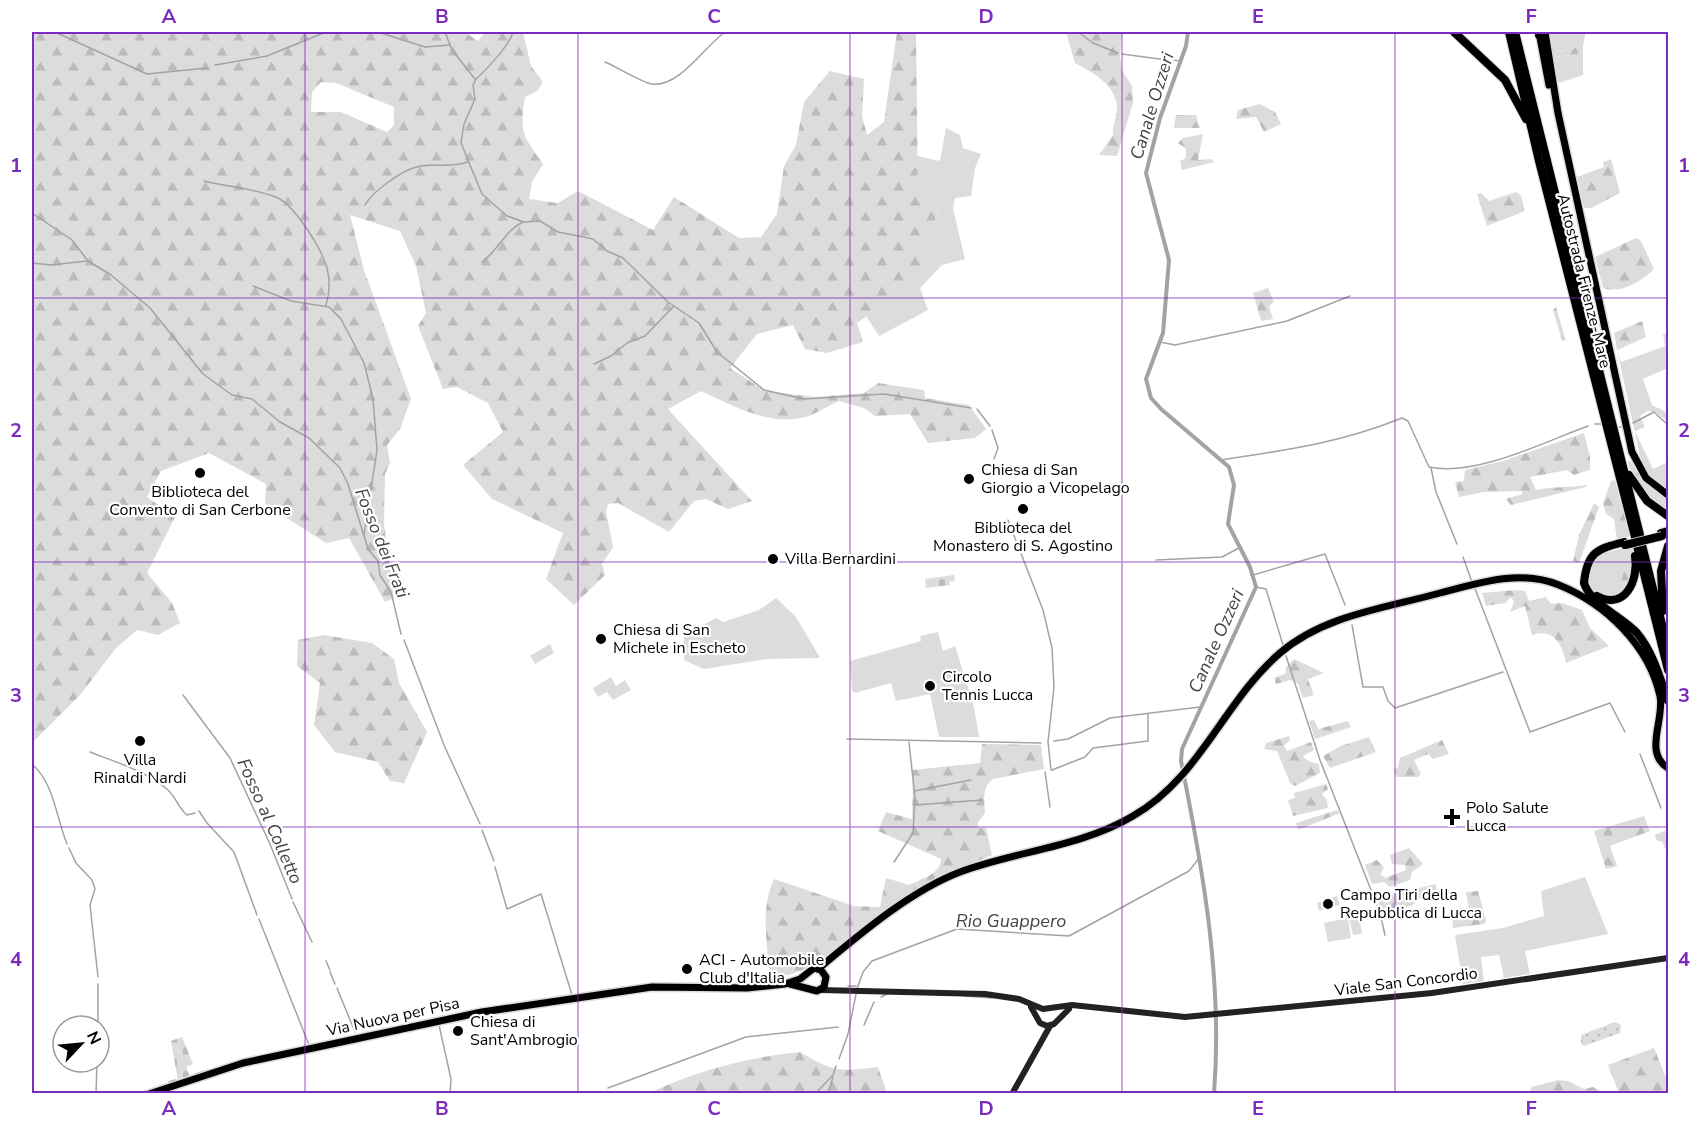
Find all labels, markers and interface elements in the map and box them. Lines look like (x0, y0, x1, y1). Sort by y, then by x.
text: A (162, 3, 177, 30)
text: B (435, 3, 449, 30)
text: C (707, 3, 721, 30)
text: D (978, 3, 994, 30)
text: E (1252, 3, 1264, 30)
text: F (1525, 3, 1537, 30)
water label: Canale Ozzeri (1124, 49, 1180, 163)
text: 1 (10, 152, 22, 179)
text: 1 (1678, 152, 1690, 179)
street label: Autostrada Firenze-Mare (1552, 191, 1616, 371)
text: 2 (10, 417, 22, 444)
text: 2 (1678, 417, 1690, 444)
place label: Chiesa di San Giorgio a Vicopelago (981, 459, 1130, 499)
marker: Biblioteca del Convento di San Cerbone (193, 466, 207, 480)
marker: Chiesa di San Giorgio a Vicopelago (962, 472, 976, 486)
place label: Biblioteca del Convento di San Cerbone (109, 481, 291, 521)
water label: Fosso dei Frati (349, 485, 415, 602)
marker: Biblioteca del Monastero di S. Agostino (1016, 502, 1030, 516)
place label: Biblioteca del Monastero di S. Agostino (933, 517, 1113, 557)
place label: Villa Bernardini (784, 548, 896, 570)
marker: Villa Bernardini (766, 552, 780, 566)
water label: Canale Ozzeri (1182, 585, 1250, 697)
place label: Chiesa di San Michele in Escheto (613, 619, 746, 659)
marker: Chiesa di San Michele in Escheto (594, 632, 608, 646)
place label: Circolo Tennis Lucca (942, 666, 1033, 706)
marker: Circolo Tennis Lucca (923, 679, 937, 693)
text: 3 (10, 682, 22, 709)
text: 3 (1678, 682, 1690, 709)
marker: Villa Rinaldi Nardi (133, 734, 147, 748)
place label: Villa Rinaldi Nardi (94, 749, 186, 789)
water label: Fosso al Colletto (232, 755, 308, 887)
place label: Polo Salute Lucca (1466, 797, 1548, 837)
marker: Polo Salute Lucca (1443, 808, 1461, 826)
place label: Campo Tiri della Repubblica di Lucca (1340, 884, 1482, 924)
marker: Campo Tiri della Repubblica di Lucca (1321, 897, 1335, 911)
water label: Rio Guappero (956, 909, 1066, 933)
text: 4 (10, 946, 22, 973)
text: 4 (1678, 946, 1690, 973)
place label: ACI - Automobile Club d'Italia (699, 949, 824, 989)
marker: ACI - Automobile Club d'Italia (680, 962, 694, 976)
street label: Viale San Concordio (1332, 962, 1479, 1002)
street label: Via Nuova per Pisa (324, 992, 461, 1042)
place label: Chiesa di Sant'Ambrogio (470, 1011, 578, 1051)
north arrow (51, 1014, 111, 1074)
marker: Chiesa di Sant'Ambrogio (451, 1024, 465, 1038)
text: N (81, 1028, 106, 1048)
text: A (162, 1095, 177, 1122)
text: B (435, 1095, 449, 1122)
text: C (707, 1095, 721, 1122)
text: D (978, 1095, 994, 1122)
text: E (1252, 1095, 1264, 1122)
text: F (1525, 1095, 1537, 1122)

